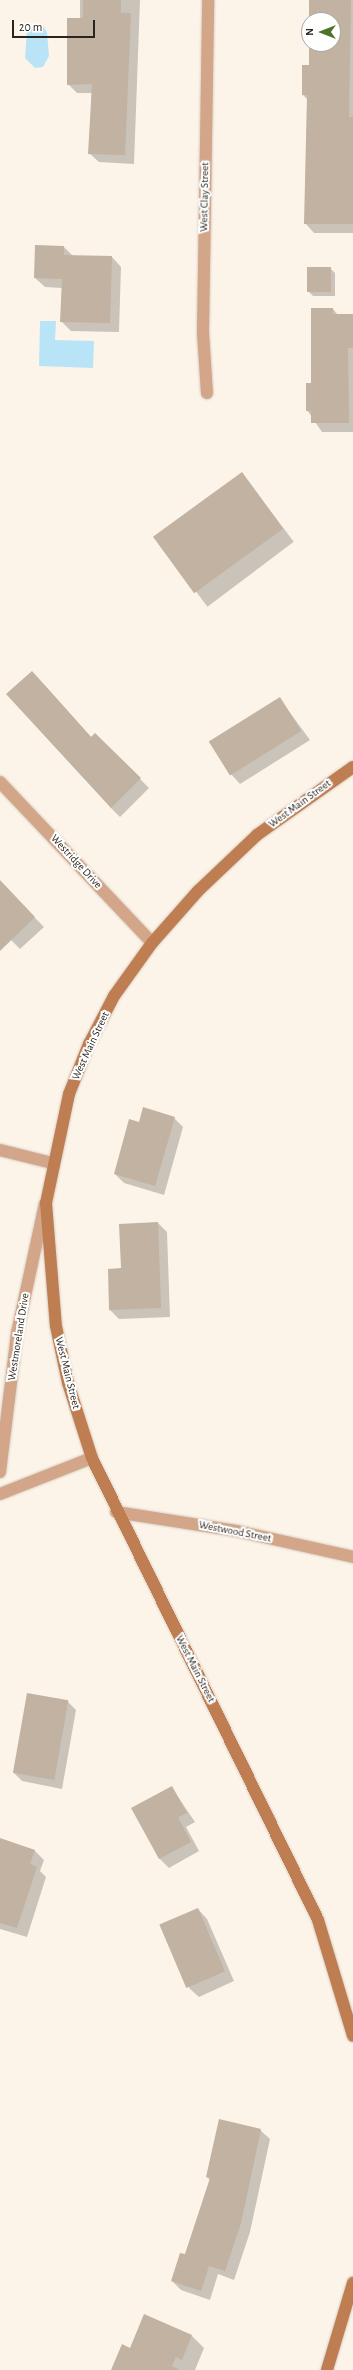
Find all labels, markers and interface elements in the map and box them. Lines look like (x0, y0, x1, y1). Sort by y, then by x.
scale bar (14, 12, 97, 38)
north arrow (301, 12, 341, 52)
text: 20 m (19, 21, 42, 33)
text: N (304, 28, 315, 36)
street label: West Clay Street (198, 162, 212, 232)
street label: West Main Street (266, 777, 334, 831)
street label: Westridge Drive (48, 832, 104, 892)
street label: West Main Street (69, 1010, 113, 1082)
street label: Westmoreland Drive (6, 1292, 32, 1382)
street label: West Main Street (52, 1336, 82, 1410)
street label: Westwood Street (198, 1519, 272, 1545)
street label: West Main Street (172, 1633, 218, 1705)

